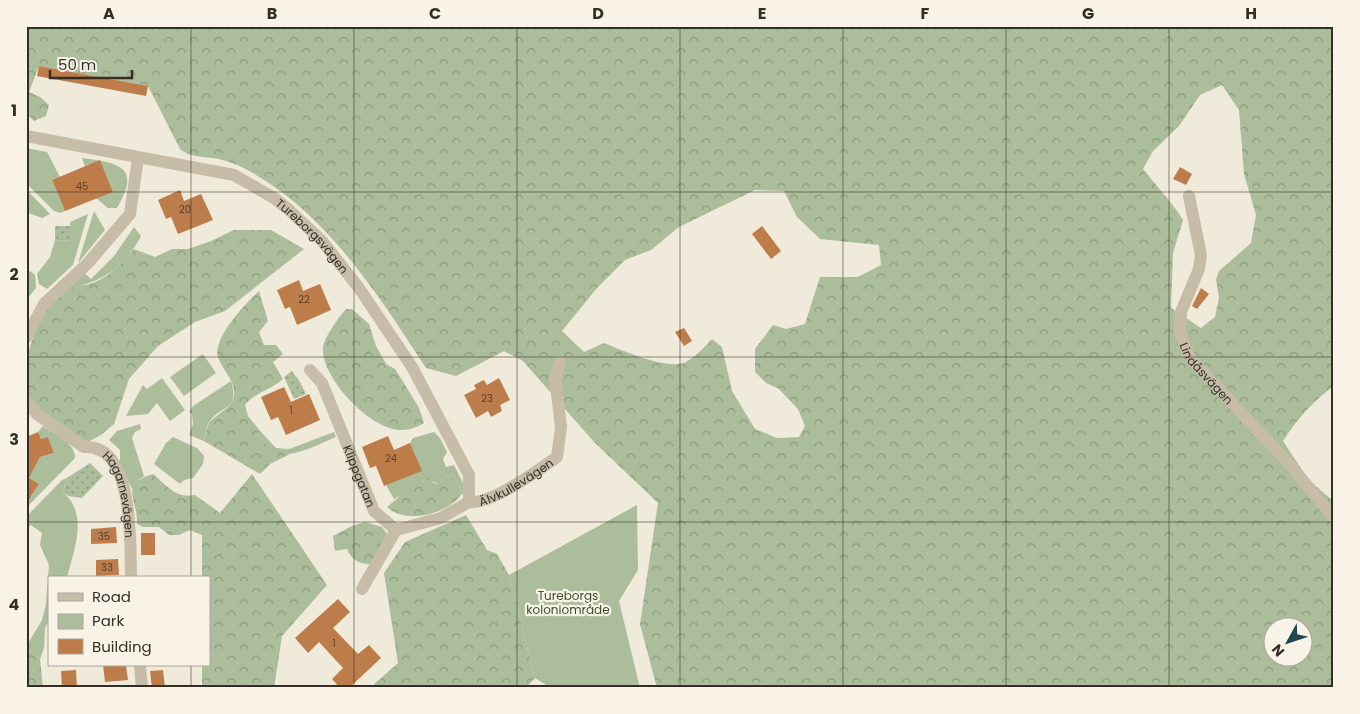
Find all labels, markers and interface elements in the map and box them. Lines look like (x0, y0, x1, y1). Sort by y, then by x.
text: A (103, 2, 115, 25)
text: B (267, 2, 277, 25)
text: C (429, 2, 441, 25)
text: D (592, 2, 604, 25)
text: E (758, 2, 766, 25)
text: F (921, 2, 930, 25)
text: G (1082, 2, 1094, 25)
text: H (1245, 2, 1257, 25)
scale bar (50, 48, 132, 80)
text: 50 m (58, 54, 96, 75)
text: 1 (11, 99, 17, 122)
house number: 45 (76, 179, 88, 194)
street label: Tureborgsvägen (272, 194, 353, 277)
house number: 20 (179, 202, 191, 217)
text: 2 (9, 263, 19, 286)
house number: 22 (298, 292, 310, 307)
street label: Lindåsvägen (1176, 340, 1237, 408)
house number: 23 (481, 391, 493, 406)
house number: 1 (289, 403, 293, 418)
text: 3 (9, 428, 19, 451)
street label: Klippgatan (339, 442, 380, 510)
street label: Hagarnevägen (99, 447, 139, 538)
house number: 24 (385, 451, 397, 466)
street label: Älvkullevägen (477, 454, 556, 510)
house number: 35 (98, 529, 110, 544)
house number: 33 (101, 560, 113, 575)
legend (48, 576, 210, 666)
text: Road (92, 586, 131, 607)
park label: Tureborgs koloniområde (526, 587, 610, 618)
text: 4 (9, 593, 20, 616)
text: Park (92, 610, 124, 631)
north arrow (1262, 616, 1312, 666)
text: Building (92, 636, 152, 657)
house number: 1 (332, 636, 336, 651)
text: N (1267, 640, 1289, 661)

